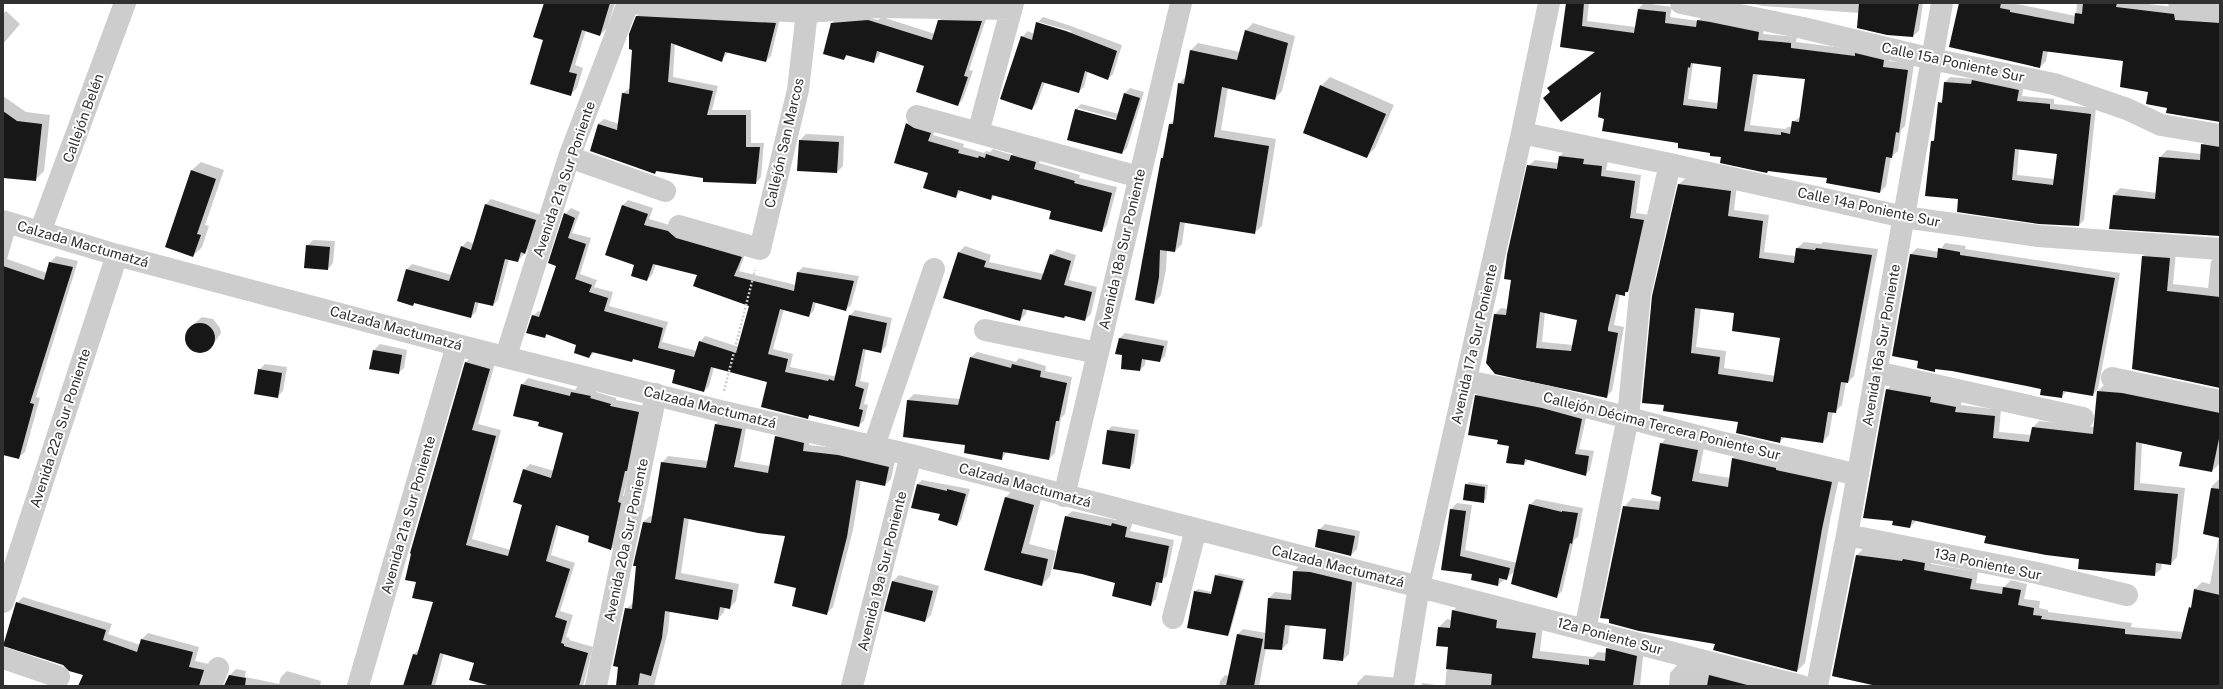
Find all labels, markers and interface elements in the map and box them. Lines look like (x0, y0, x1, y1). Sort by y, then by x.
street label: Calle 15a Poniente Sur (1880, 39, 2026, 85)
street label: Callejón Belén (59, 71, 107, 165)
street label: Callejón San Marcos (761, 77, 807, 209)
street label: Avenida 21a Sur Poniente (530, 99, 598, 259)
street label: Avenida 18a Sur Poniente (1096, 167, 1148, 331)
street label: Calle 14a Poniente Sur (1796, 184, 1942, 230)
street label: Calzada Mactumatzá (15, 218, 151, 270)
street label: Avenida 17a Sur Poniente (1448, 262, 1500, 426)
street label: Avenida 16a Sur Poniente (1859, 263, 1903, 427)
street label: Calzada Mactumatzá (328, 303, 464, 353)
street label: Avenida 22a Sur Poniente (27, 346, 93, 510)
street label: Calzada Mactumatzá (642, 383, 778, 431)
street label: Callejón Décima Tercera Poniente Sur (1542, 389, 1782, 463)
street label: Avenida 21a Sur Poniente (378, 434, 438, 596)
street label: Avenida 20a Sur Poniente (601, 457, 651, 623)
street label: Calzada Mactumatzá (957, 460, 1093, 510)
street label: Avenida 19a Sur Poniente (854, 489, 910, 653)
street label: Calzada Mactumatzá (1270, 542, 1406, 590)
street label: 13a Poniente Sur (1933, 545, 2043, 583)
street label: 12a Poniente Sur (1555, 614, 1665, 658)

